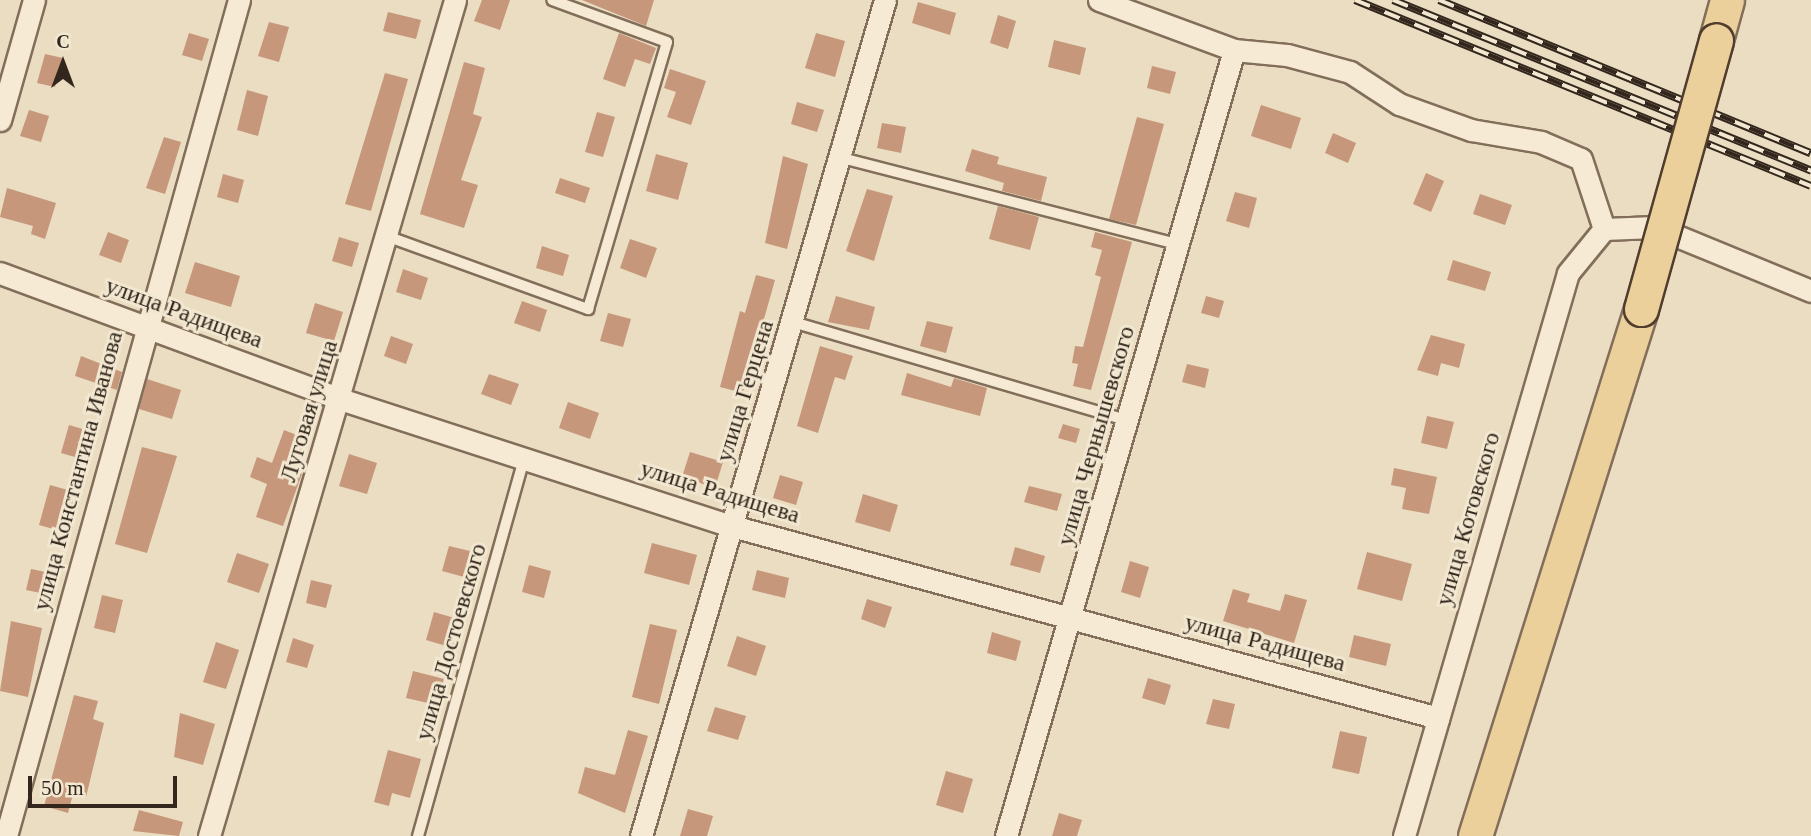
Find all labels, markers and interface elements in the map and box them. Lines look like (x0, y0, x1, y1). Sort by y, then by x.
north arrow (28, 28, 98, 98)
text: С (56, 31, 70, 52)
street label: улица Радищева (101, 271, 267, 355)
street label: улица Герцена (710, 317, 780, 465)
street label: улица Чернышевского (1051, 323, 1141, 549)
street label: улица Константина Иванова (27, 328, 129, 614)
street label: Луговая улица (274, 337, 344, 485)
street label: улица Котовского (1429, 429, 1507, 609)
street label: улица Радищева (637, 454, 803, 530)
street label: улица Достоевского (409, 540, 493, 744)
street label: улица Радищева (1182, 608, 1348, 678)
scale bar (32, 762, 180, 806)
text: 50 m (41, 776, 84, 800)

